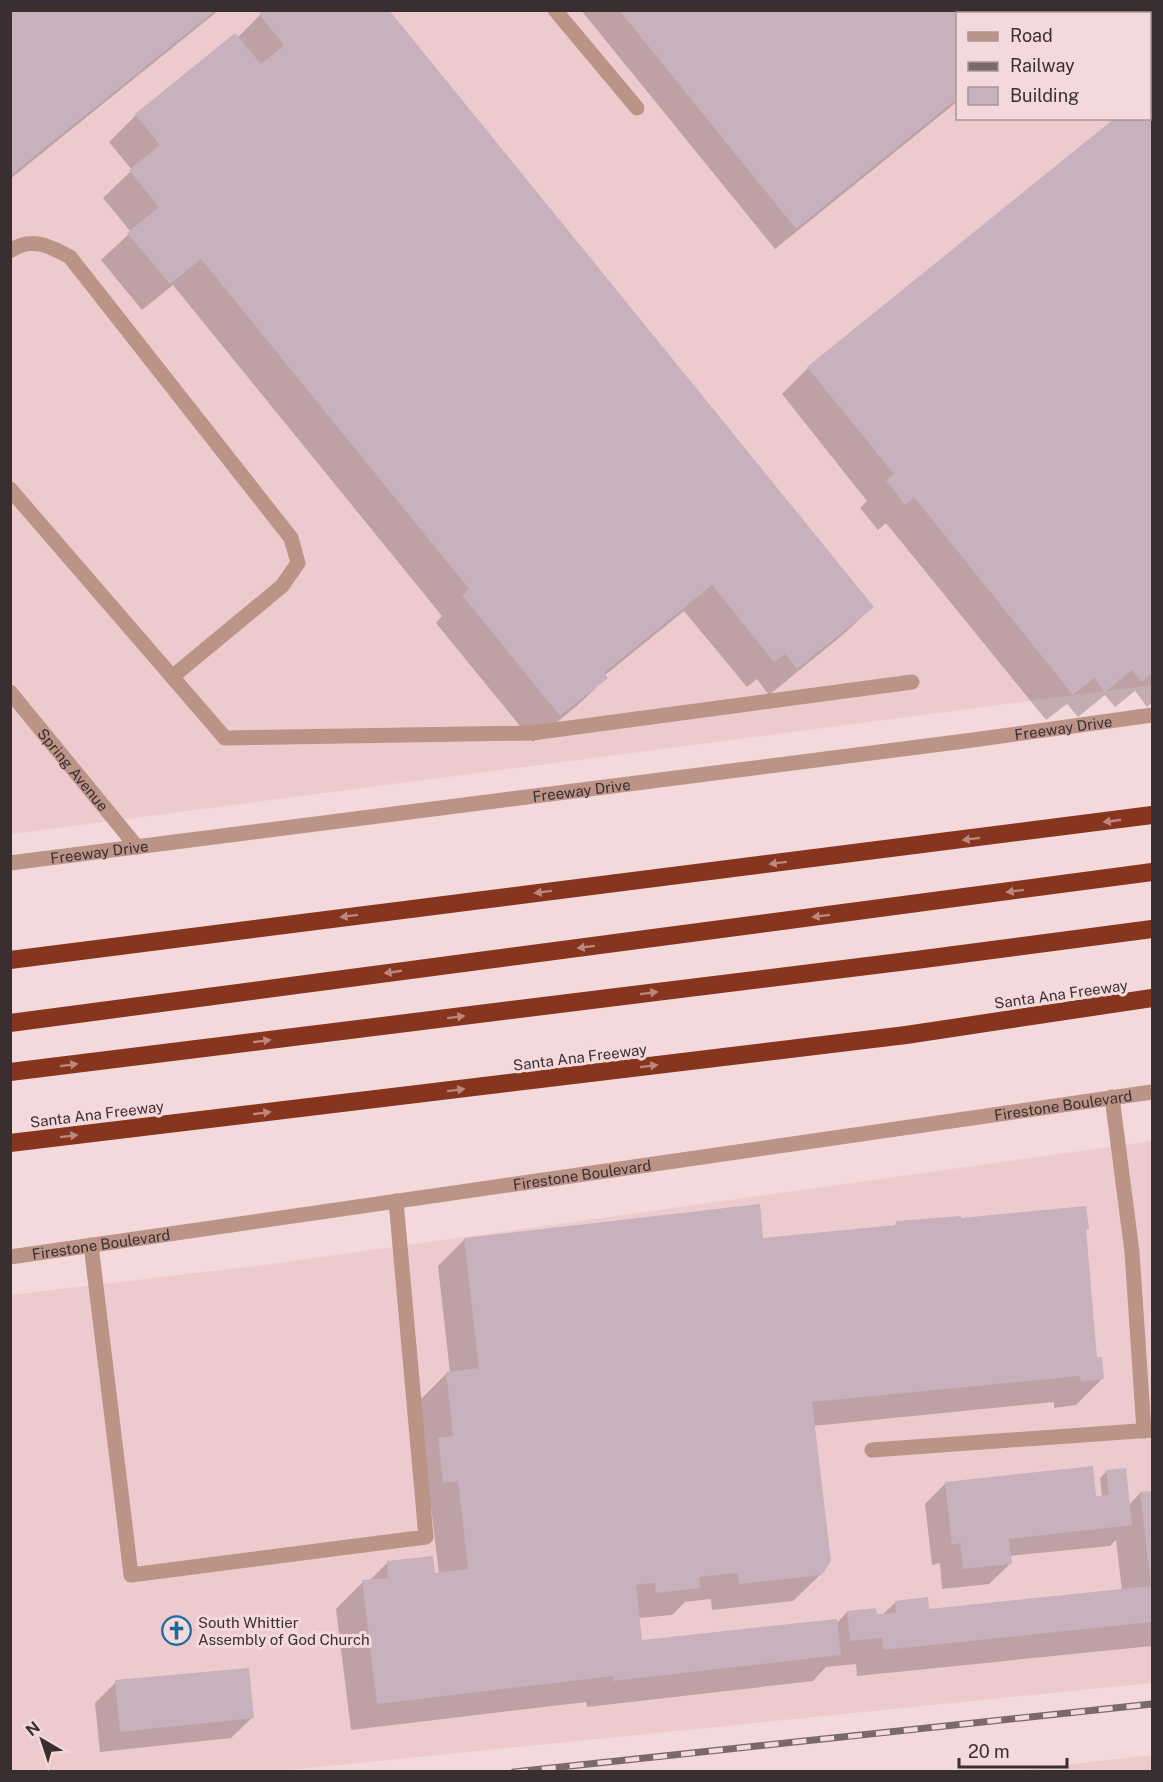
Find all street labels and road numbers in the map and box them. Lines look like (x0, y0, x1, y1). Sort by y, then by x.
street label: Freeway Drive (1013, 712, 1113, 743)
street label: Spring Avenue (35, 725, 112, 814)
street label: Freeway Drive (531, 775, 631, 805)
street label: Freeway Drive (49, 837, 149, 866)
street label: Santa Ana Freeway (993, 976, 1129, 1012)
street label: Santa Ana Freeway (512, 1040, 648, 1074)
street label: Firestone Boulevard (993, 1086, 1133, 1123)
street label: Santa Ana Freeway (29, 1097, 165, 1131)
street label: Firestone Boulevard (512, 1156, 652, 1193)
street label: Firestone Boulevard (31, 1225, 171, 1262)

